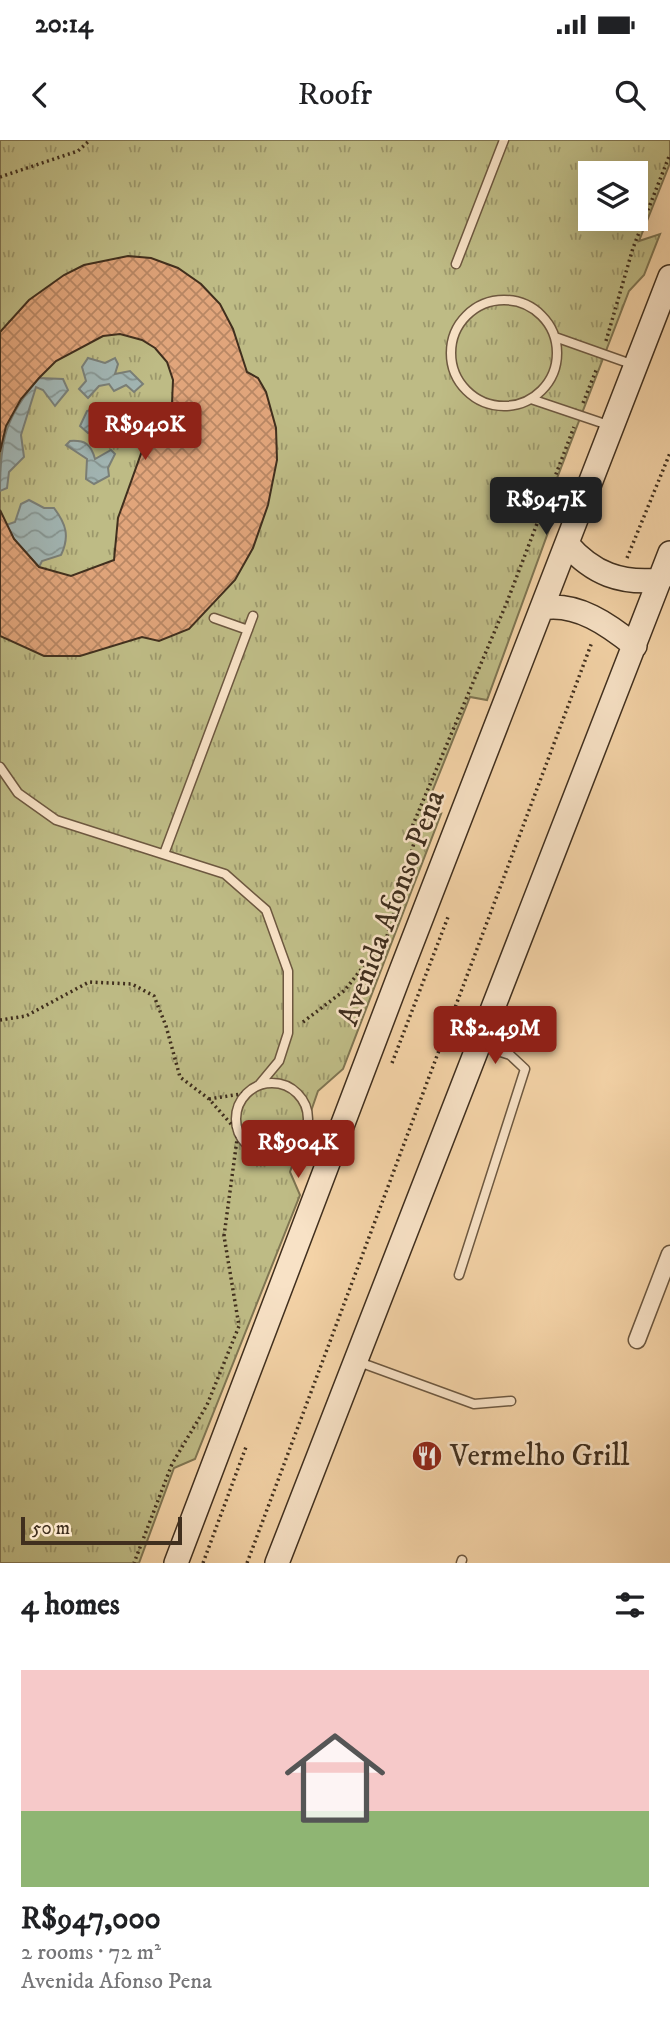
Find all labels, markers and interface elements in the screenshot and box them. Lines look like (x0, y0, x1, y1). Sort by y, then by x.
text: 20:14 (35, 8, 93, 41)
text: Roofr (298, 75, 372, 115)
icon: back (21, 76, 59, 114)
icon: search (611, 76, 649, 114)
map controls (578, 161, 648, 231)
button: layers (578, 161, 648, 231)
pin: R$940K (88, 402, 202, 462)
text: R$940K (104, 410, 186, 439)
pin: R$947K (489, 478, 603, 537)
text: R$947K (506, 485, 586, 514)
street label: Avenida Afonso Pena (330, 785, 454, 1031)
pin: R$2.49M (430, 1006, 560, 1066)
text: R$2.49M (450, 1014, 540, 1043)
pin: R$904K (241, 1121, 355, 1180)
text: R$904K (257, 1128, 339, 1157)
place label: Vermelho Grill (449, 1438, 629, 1475)
restaurant icon: Vermelho Grill (410, 1439, 444, 1473)
scale bar (21, 1514, 182, 1546)
text: 50 m (32, 1517, 70, 1540)
icon: filters (611, 1586, 649, 1624)
text: 4 homes (21, 1587, 120, 1624)
icon: home (272, 1715, 398, 1841)
text: R$947,000 (21, 1901, 161, 1938)
text: 2 rooms · 72 m² (21, 1938, 161, 1967)
text: Avenida Afonso Pena (21, 1967, 212, 1996)

